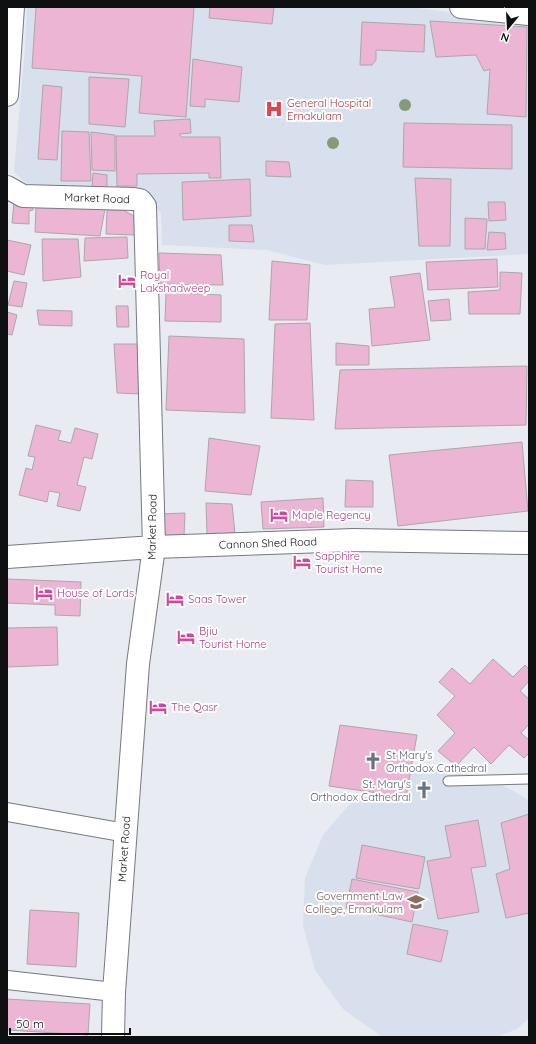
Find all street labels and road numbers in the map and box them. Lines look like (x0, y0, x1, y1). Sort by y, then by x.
street label: Market Road (64, 190, 130, 206)
street label: Market Road (144, 494, 160, 560)
street label: Cannon Shed Road (219, 534, 317, 552)
street label: Market Road (115, 816, 133, 882)

